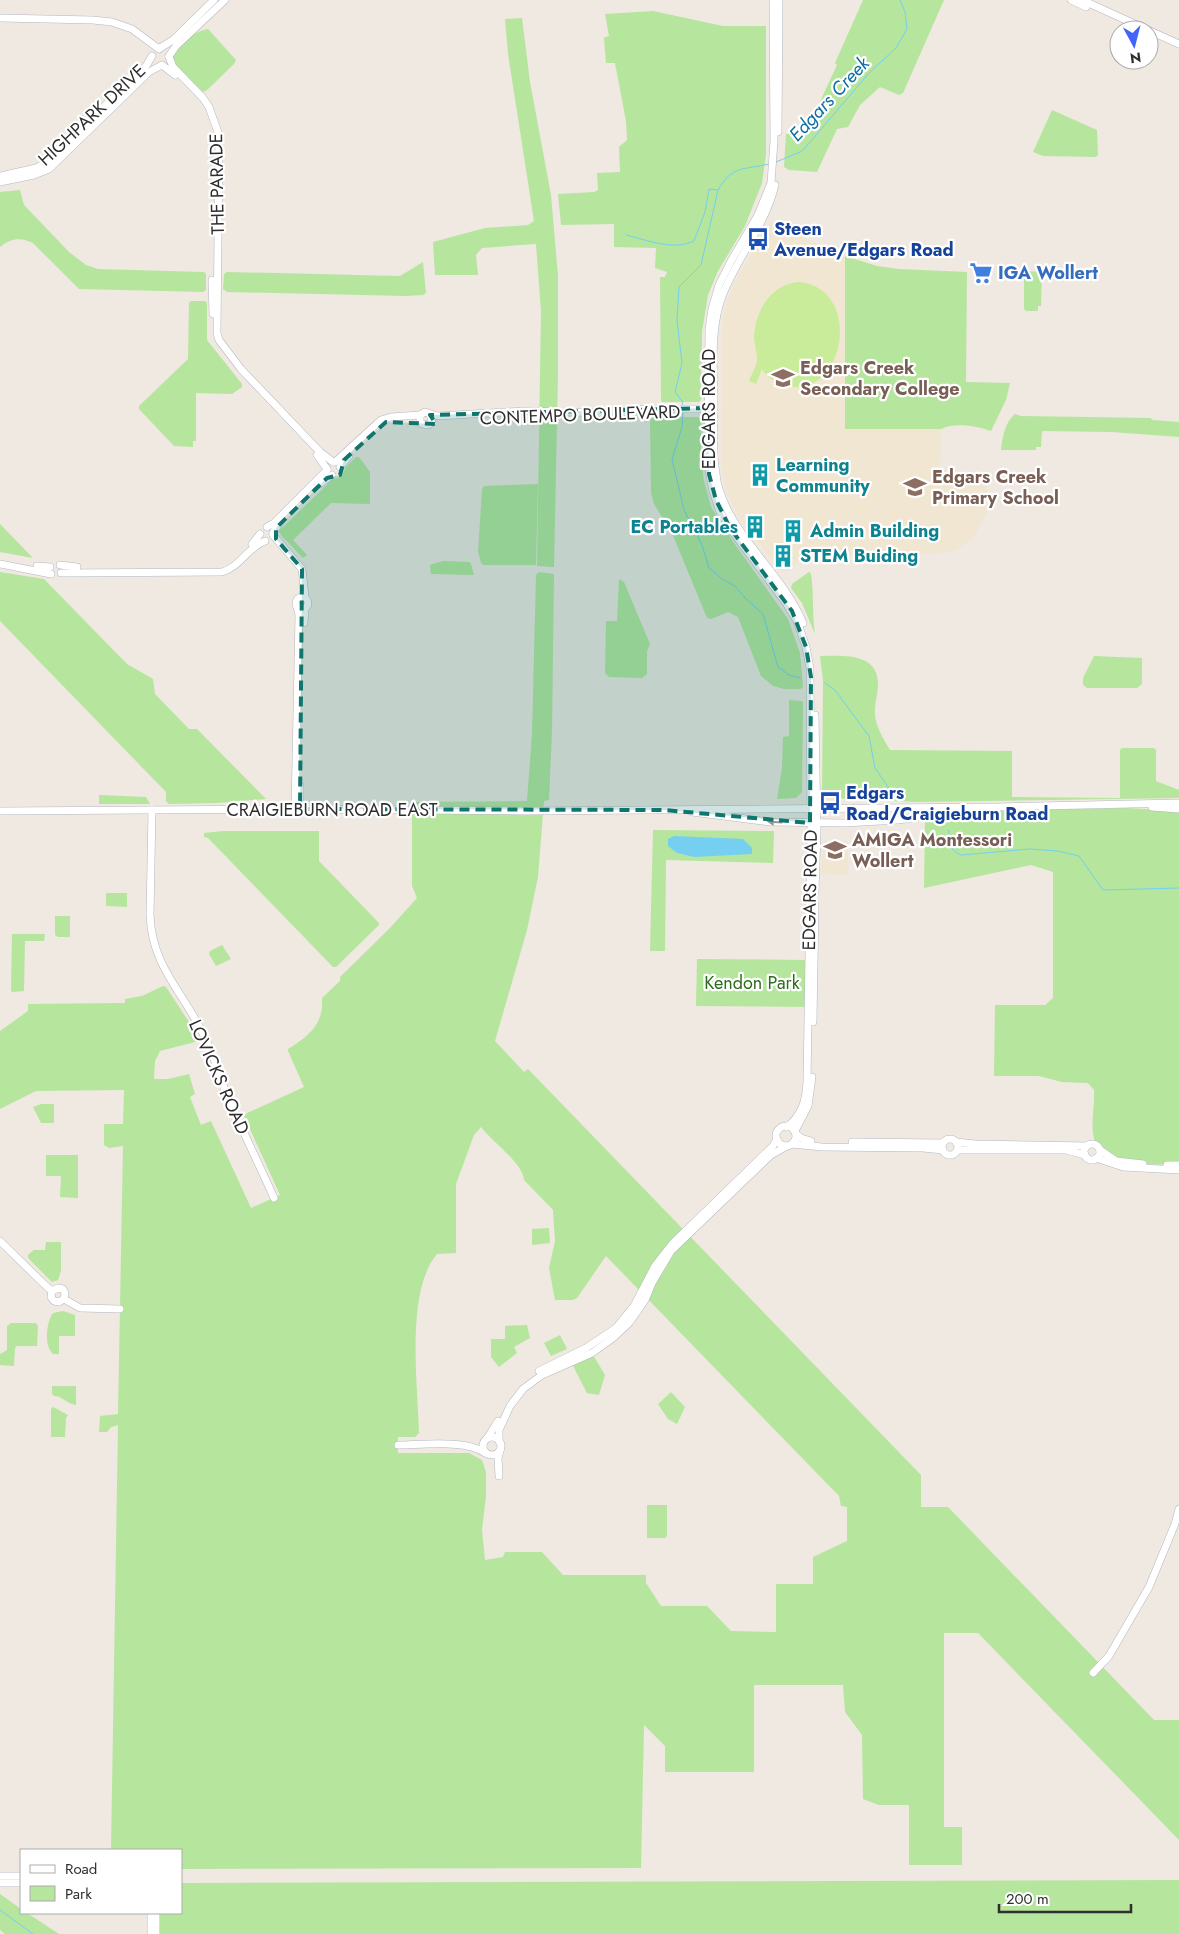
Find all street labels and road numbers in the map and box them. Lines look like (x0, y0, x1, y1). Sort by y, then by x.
street label: HIGHPARK DRIVE (32, 58, 152, 172)
street label: THE PARADE (203, 133, 231, 235)
street label: EDGARS ROAD (696, 349, 722, 469)
street label: CONTEMPO BOULEVARD (479, 399, 681, 431)
street label: CRAIGIEBURN ROAD EAST (227, 797, 438, 823)
street label: EDGARS ROAD (796, 829, 824, 951)
street label: LOVICKS ROAD (182, 1015, 256, 1139)

